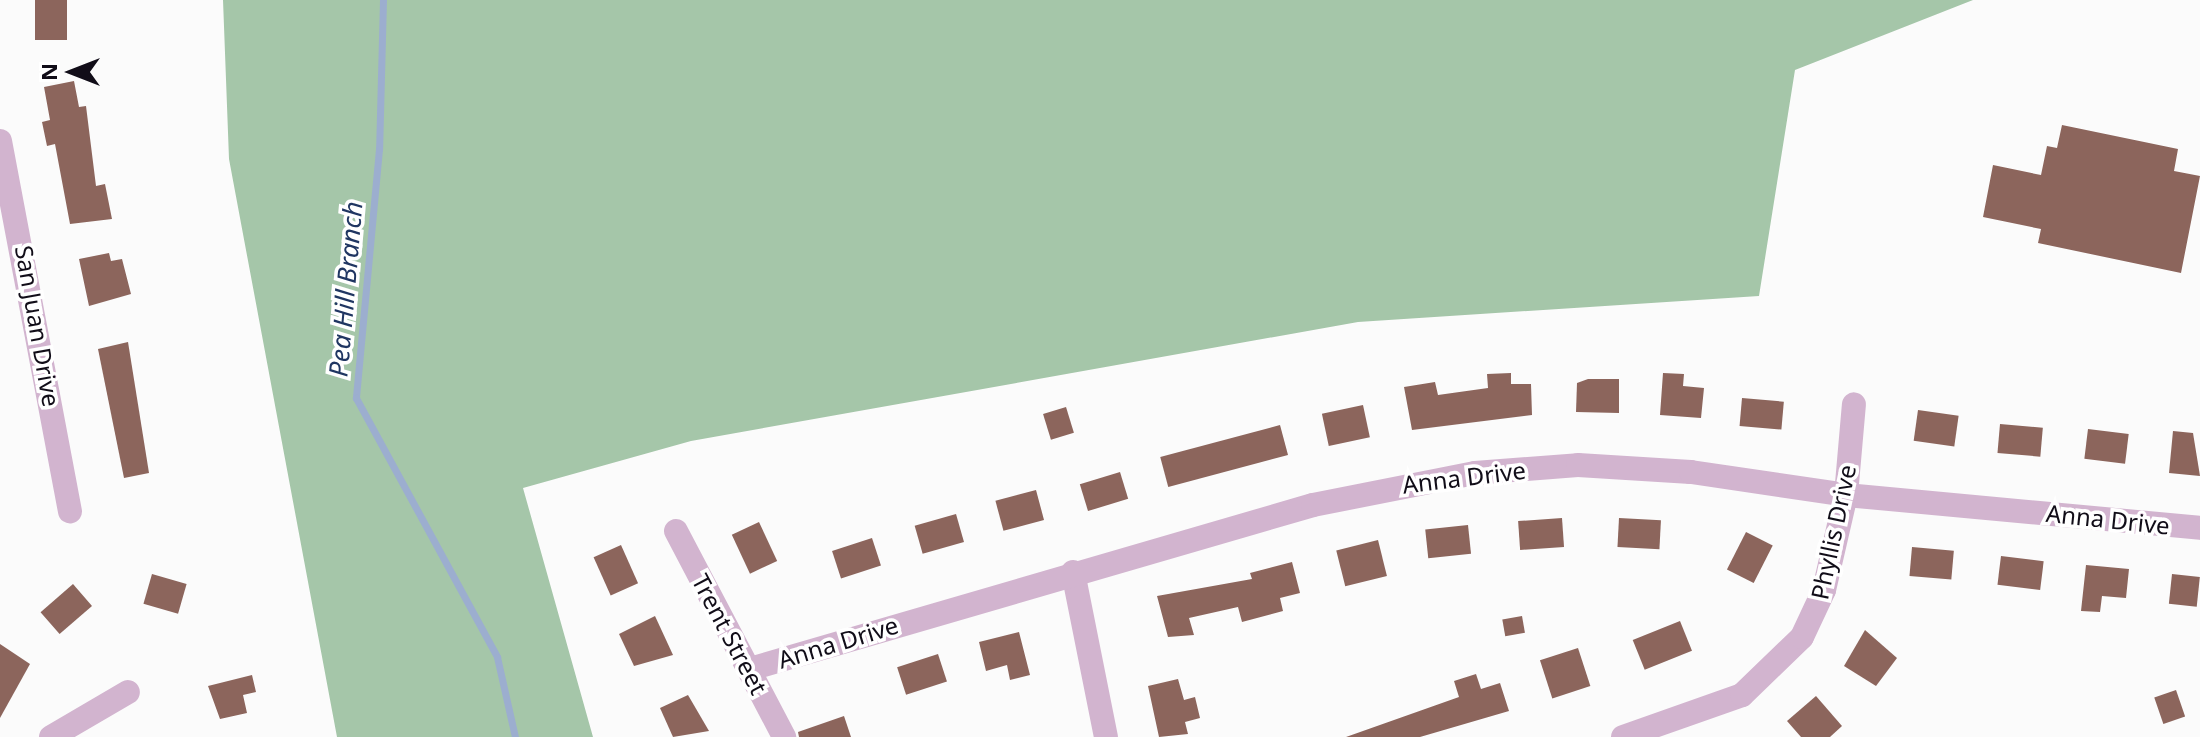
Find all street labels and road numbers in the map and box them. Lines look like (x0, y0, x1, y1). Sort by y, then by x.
street label: San Juan Drive (10, 243, 66, 409)
street label: Anna Drive (1401, 455, 1527, 499)
street label: Phyllis Drive (1805, 462, 1861, 602)
street label: Anna Drive (2045, 498, 2171, 540)
street label: Trent Street (686, 569, 774, 699)
street label: Anna Drive (774, 610, 902, 674)

